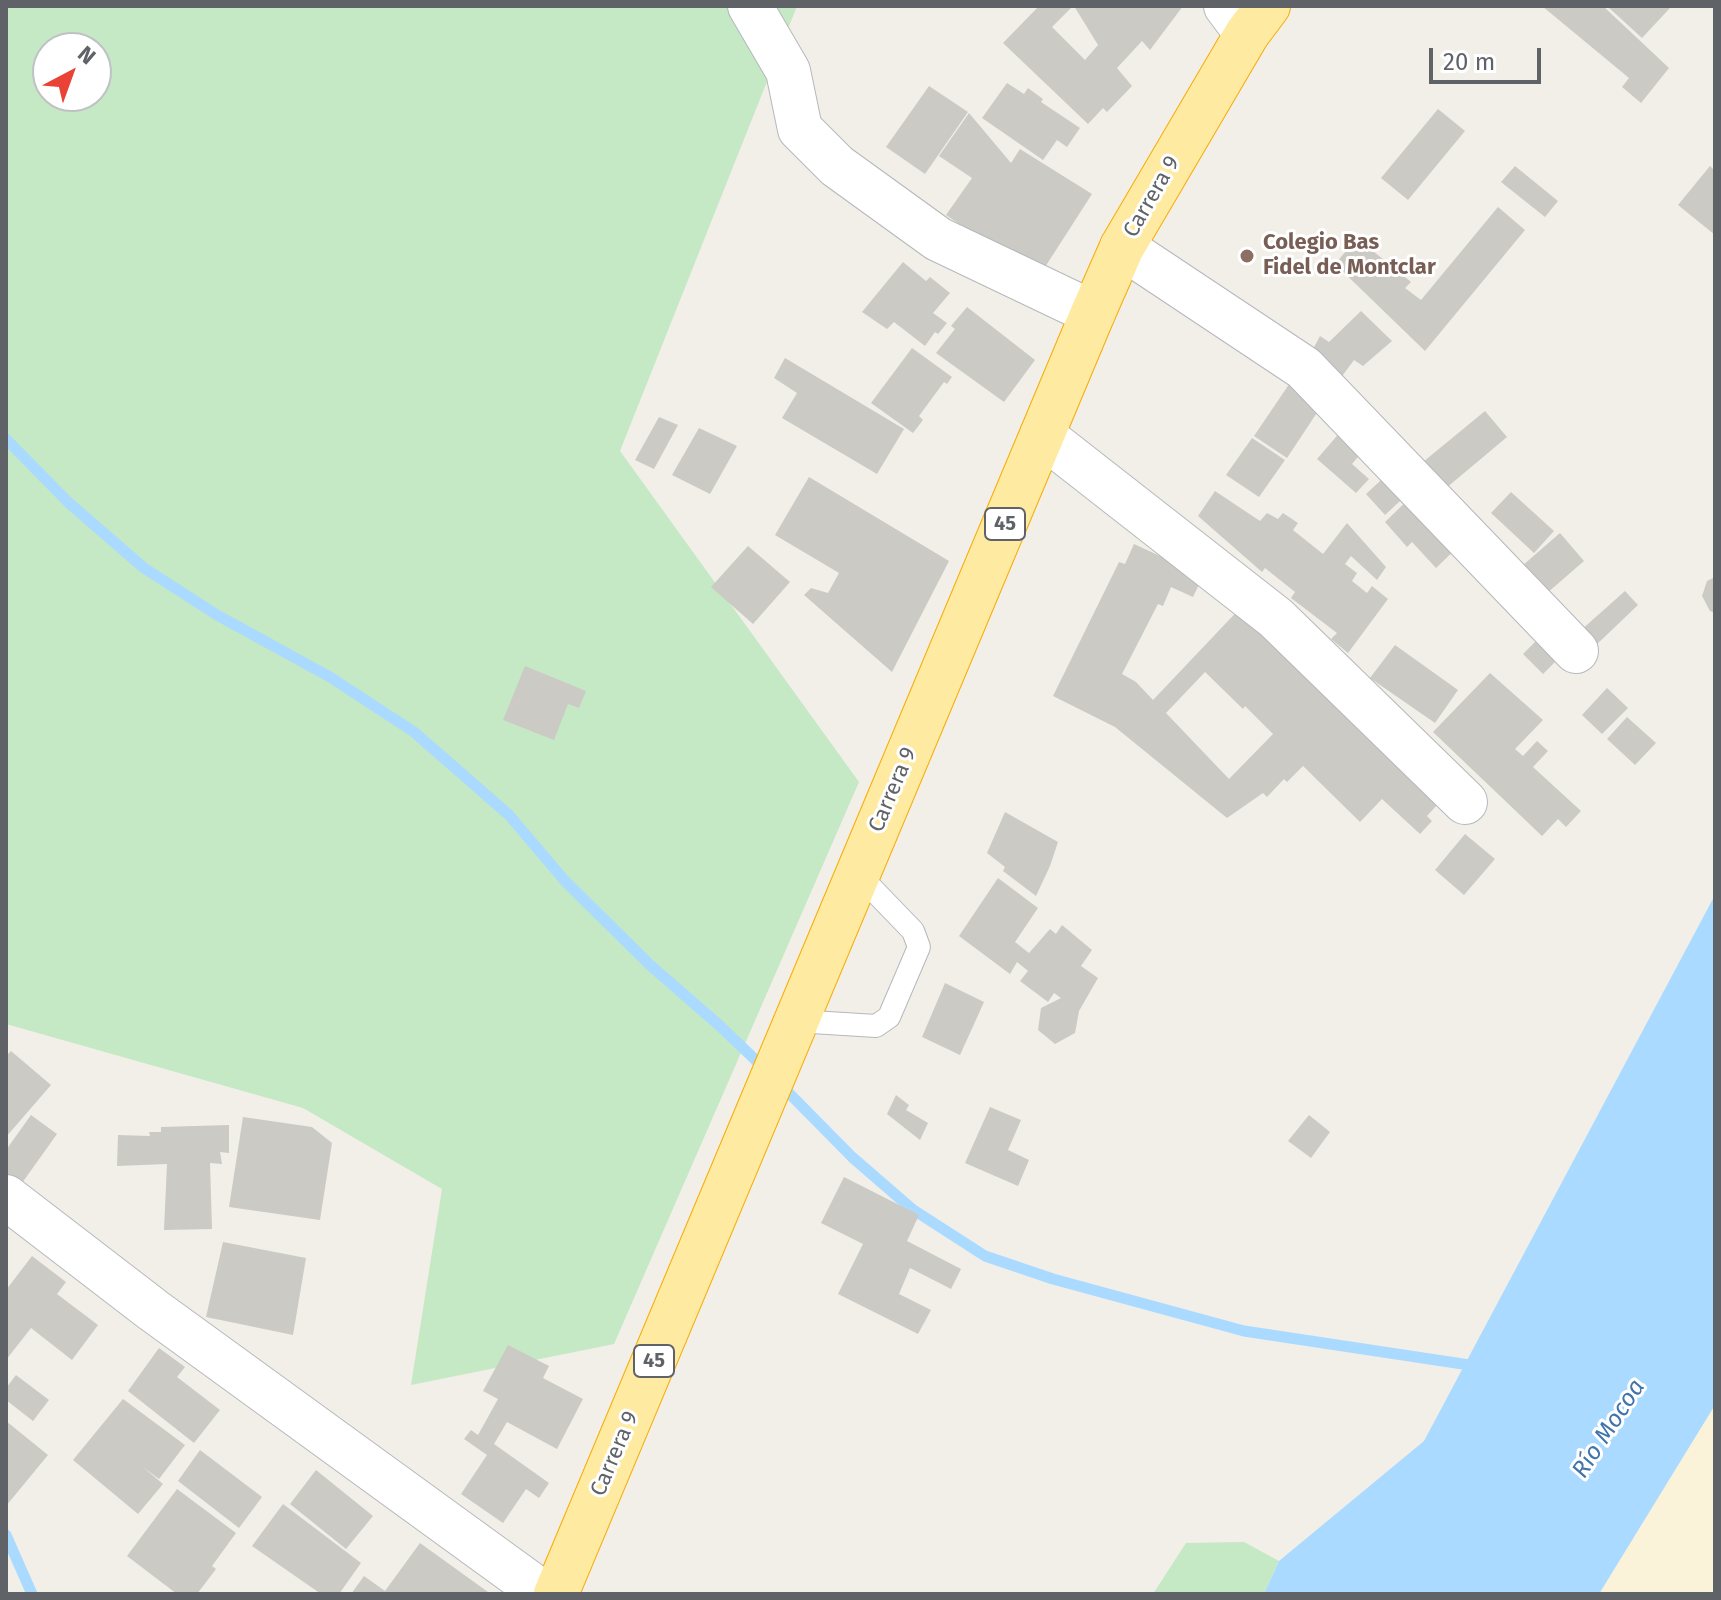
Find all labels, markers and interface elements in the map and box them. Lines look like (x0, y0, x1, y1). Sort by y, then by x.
north arrow (32, 32, 112, 112)
scale bar (1433, 32, 1545, 82)
text: N (72, 40, 101, 70)
text: 20 m (1443, 48, 1495, 76)
street label: Carrera 9 (1118, 152, 1186, 242)
place label: Colegio Bas Fidel de Montclar (1263, 230, 1436, 282)
marker: Colegio Bas Fidel de Montclar (1238, 247, 1256, 265)
road number: 45 (985, 508, 1025, 540)
street label: Carrera 9 (863, 744, 923, 836)
road number: 45 (634, 1345, 674, 1377)
water label: Río Mocoa (1566, 1374, 1652, 1484)
street label: Carrera 9 (585, 1408, 645, 1500)

